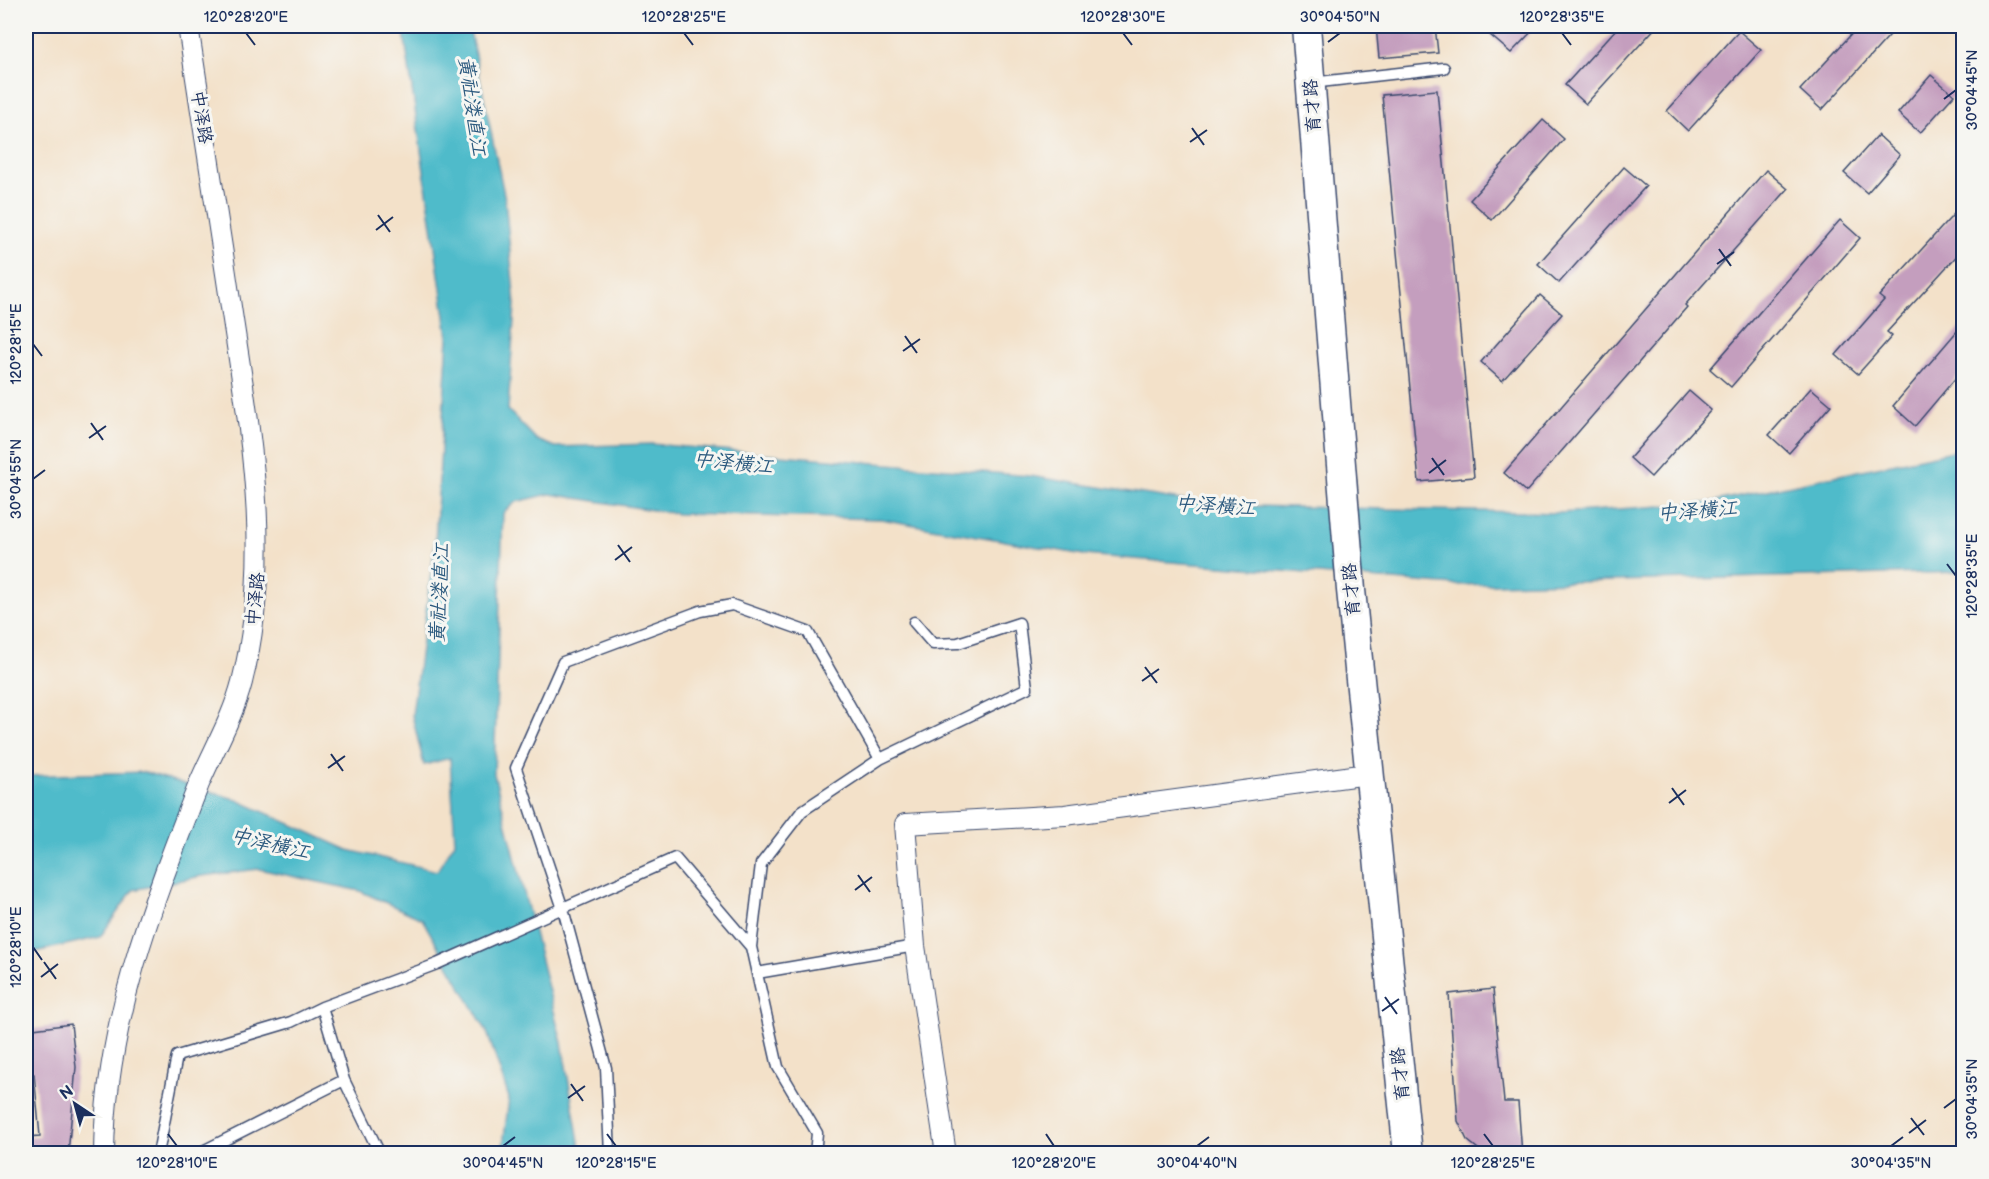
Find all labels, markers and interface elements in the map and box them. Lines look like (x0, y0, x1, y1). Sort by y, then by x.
text: 120°28'20"E (204, 8, 288, 27)
text: 120°28'25"E (642, 8, 726, 27)
text: 120°28'30"E (1081, 8, 1166, 27)
text: 30°04'50"N (1300, 8, 1380, 27)
text: 120°28'35"E (1520, 8, 1604, 27)
text: 30°04'45"N (1963, 50, 1982, 130)
water label: 黄社溇直江 (453, 55, 491, 158)
street label: 育才路 (1300, 78, 1325, 134)
street label: 中泽路 (187, 89, 216, 145)
text: 120°28'15"E (7, 303, 26, 385)
text: 30°04'55"N (7, 439, 26, 519)
water label: 中泽横江 (692, 447, 775, 479)
water label: 中泽横江 (1174, 491, 1257, 521)
water label: 中泽横江 (1656, 496, 1739, 526)
text: 120°28'35"E (1963, 534, 1982, 618)
water label: 黄社溇直江 (425, 541, 455, 644)
street label: 育才路 (1339, 562, 1364, 618)
street label: 中泽路 (242, 571, 269, 627)
water label: 中泽横江 (228, 823, 312, 865)
text: 120°28'10"E (7, 906, 26, 988)
street label: 育才路 (1387, 1046, 1414, 1102)
text: 30°04'35"N (1963, 1059, 1982, 1140)
north arrow (45, 1074, 105, 1134)
text: N (57, 1082, 78, 1104)
text: 120°28'10"E (136, 1154, 218, 1173)
text: 30°04'45"N (463, 1154, 543, 1173)
text: 120°28'15"E (575, 1154, 657, 1173)
text: 120°28'20"E (1012, 1154, 1096, 1173)
text: 30°04'40"N (1156, 1154, 1238, 1173)
text: 120°28'25"E (1451, 1154, 1535, 1173)
text: 30°04'35"N (1851, 1154, 1932, 1173)

